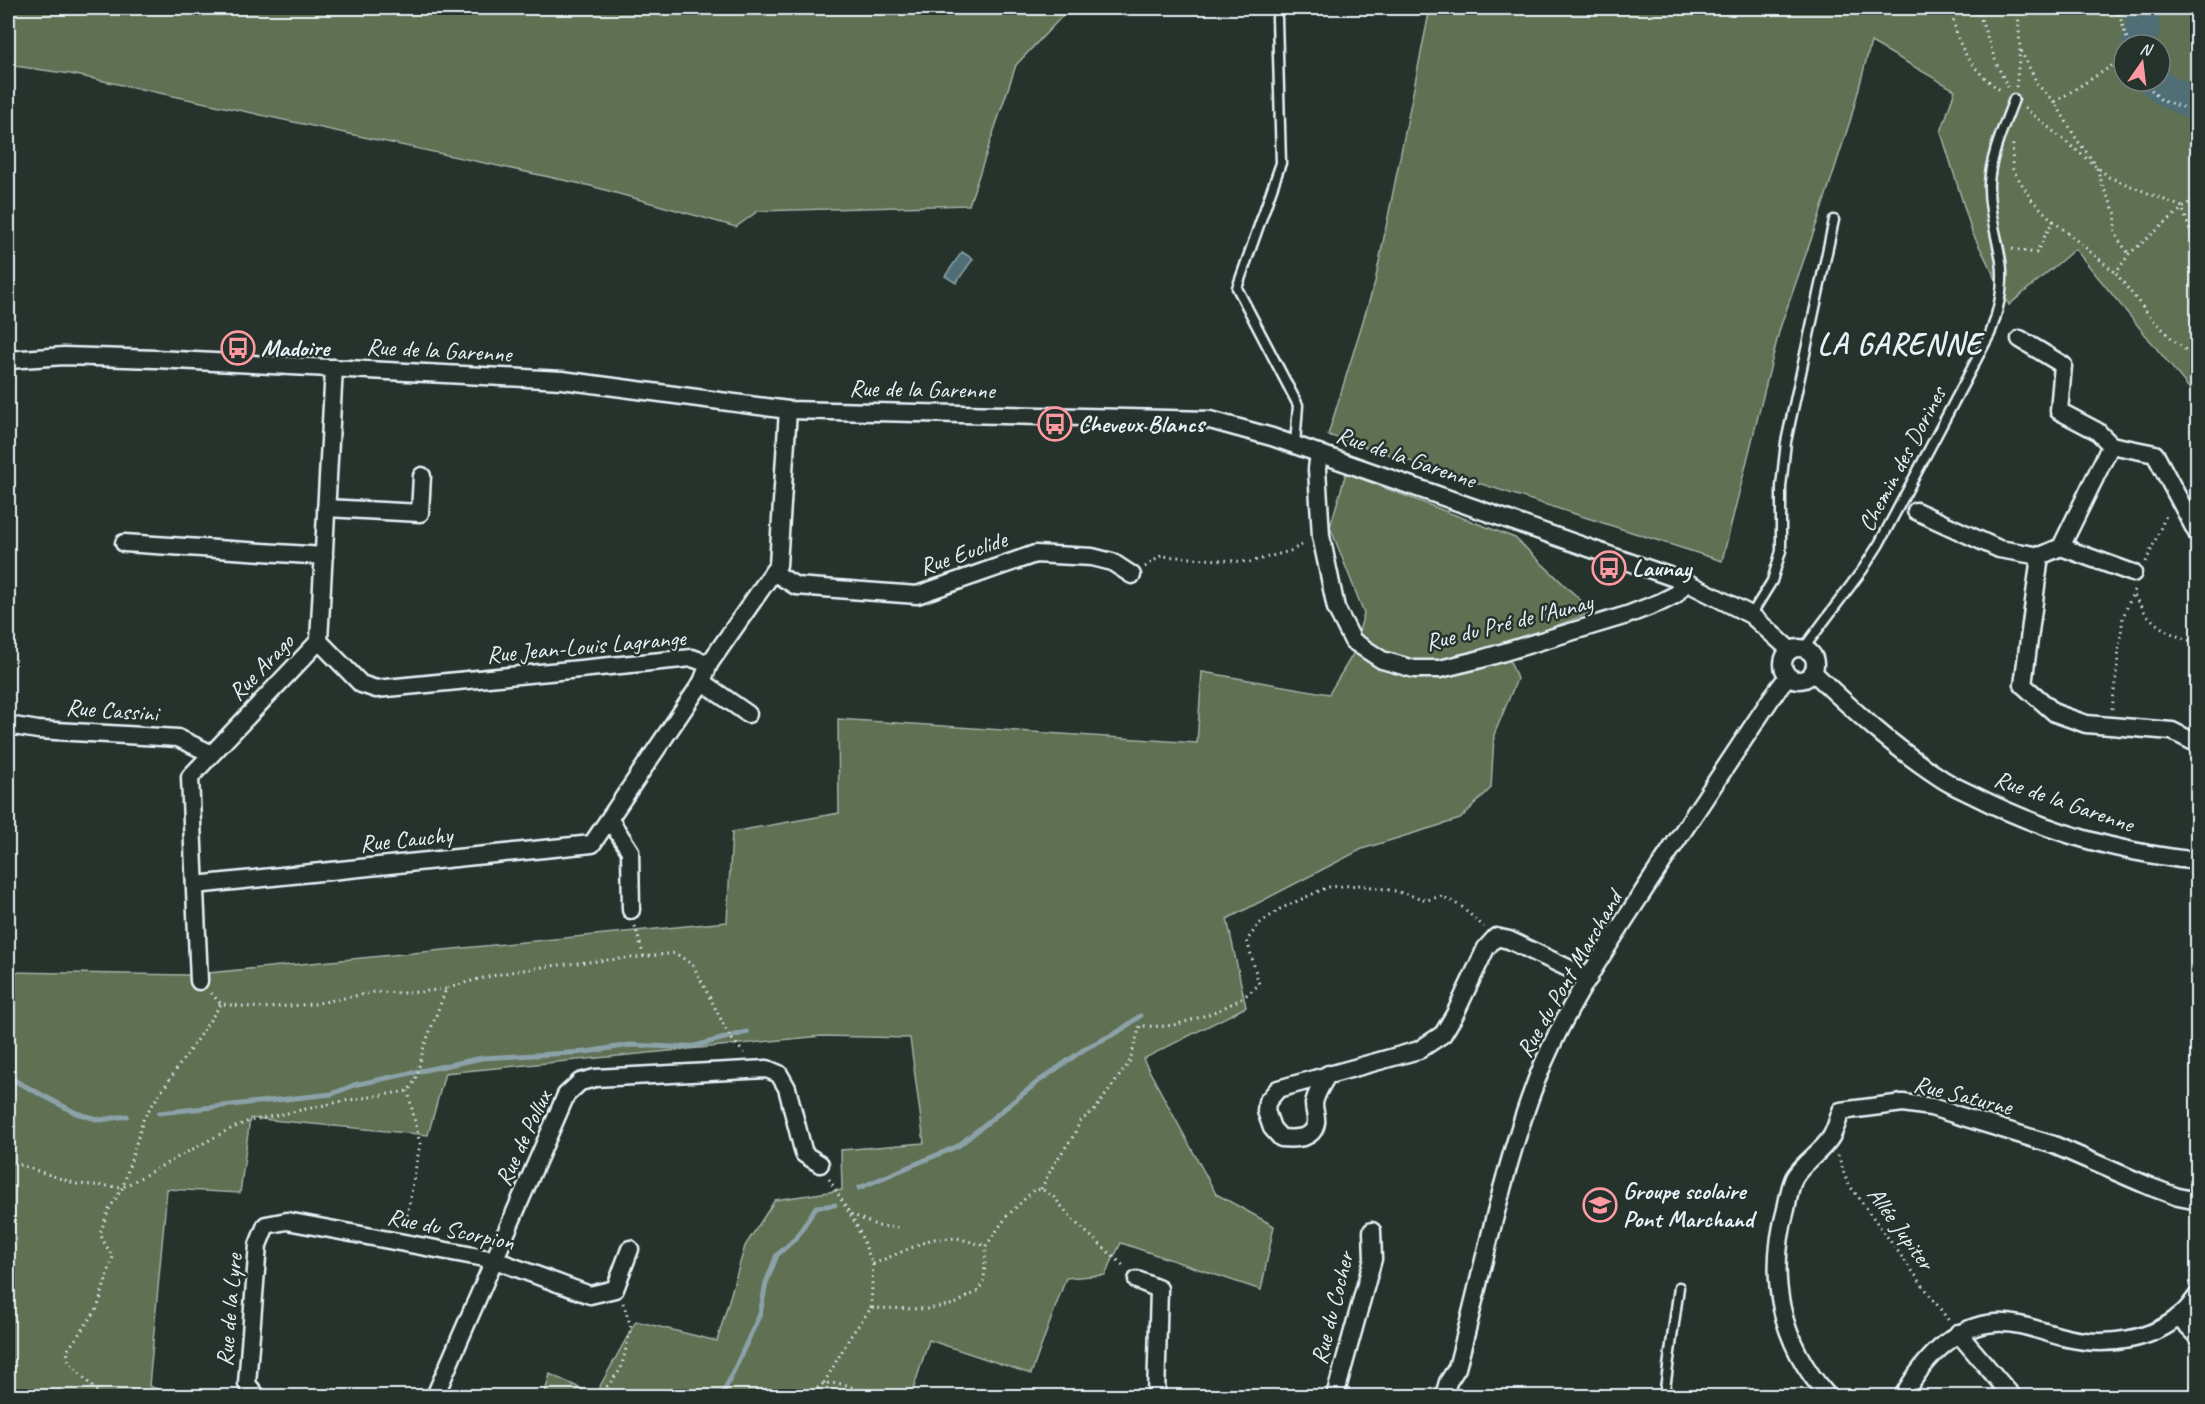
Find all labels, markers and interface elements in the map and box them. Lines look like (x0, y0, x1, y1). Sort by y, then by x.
north arrow (2112, 33, 2172, 93)
text: N (2138, 39, 2156, 61)
district label: LA GARENNE (1817, 325, 1985, 363)
bus stop icon: Madoire (220, 330, 256, 366)
street label: Rue de la Garenne (366, 331, 514, 369)
place label: Madoire (261, 333, 331, 363)
street label: Rue de la Garenne (849, 373, 997, 405)
street label: Chemin des Dorines (1851, 380, 1954, 537)
bus stop icon: Cheveux Blancs (1037, 406, 1073, 442)
place label: Cheveux Blancs (1078, 409, 1207, 439)
street label: Rue de la Garenne (1332, 419, 1482, 496)
street label: Rue Euclide (915, 523, 1013, 582)
bus stop icon: Launay (1591, 550, 1627, 586)
place label: Launay (1632, 553, 1693, 583)
street label: Rue du Pré de l'Aunay (1422, 586, 1598, 657)
street label: Rue Jean-Louis Lagrange (485, 622, 689, 670)
street label: Rue Arago (222, 626, 301, 707)
street label: Rue Cassini (65, 692, 162, 728)
street label: Rue de la Garenne (1990, 763, 2140, 840)
street label: Rue Cauchy (358, 819, 455, 859)
street label: Rue du Pont Marchand (1509, 882, 1631, 1063)
street label: Rue Saturne (1911, 1068, 2017, 1122)
street label: Rue de Pollux (488, 1084, 559, 1190)
place label: Groupe scolaire Pont Marchand (1623, 1176, 1758, 1234)
street label: Allée Jupiter (1861, 1180, 1943, 1277)
school or university icon: Groupe scolaire Pont Marchand (1582, 1187, 1618, 1223)
street label: Rue du Scorpion (385, 1201, 517, 1257)
street label: Rue du Cocher (1304, 1247, 1361, 1367)
street label: Rue de la Lyre (209, 1250, 249, 1368)

